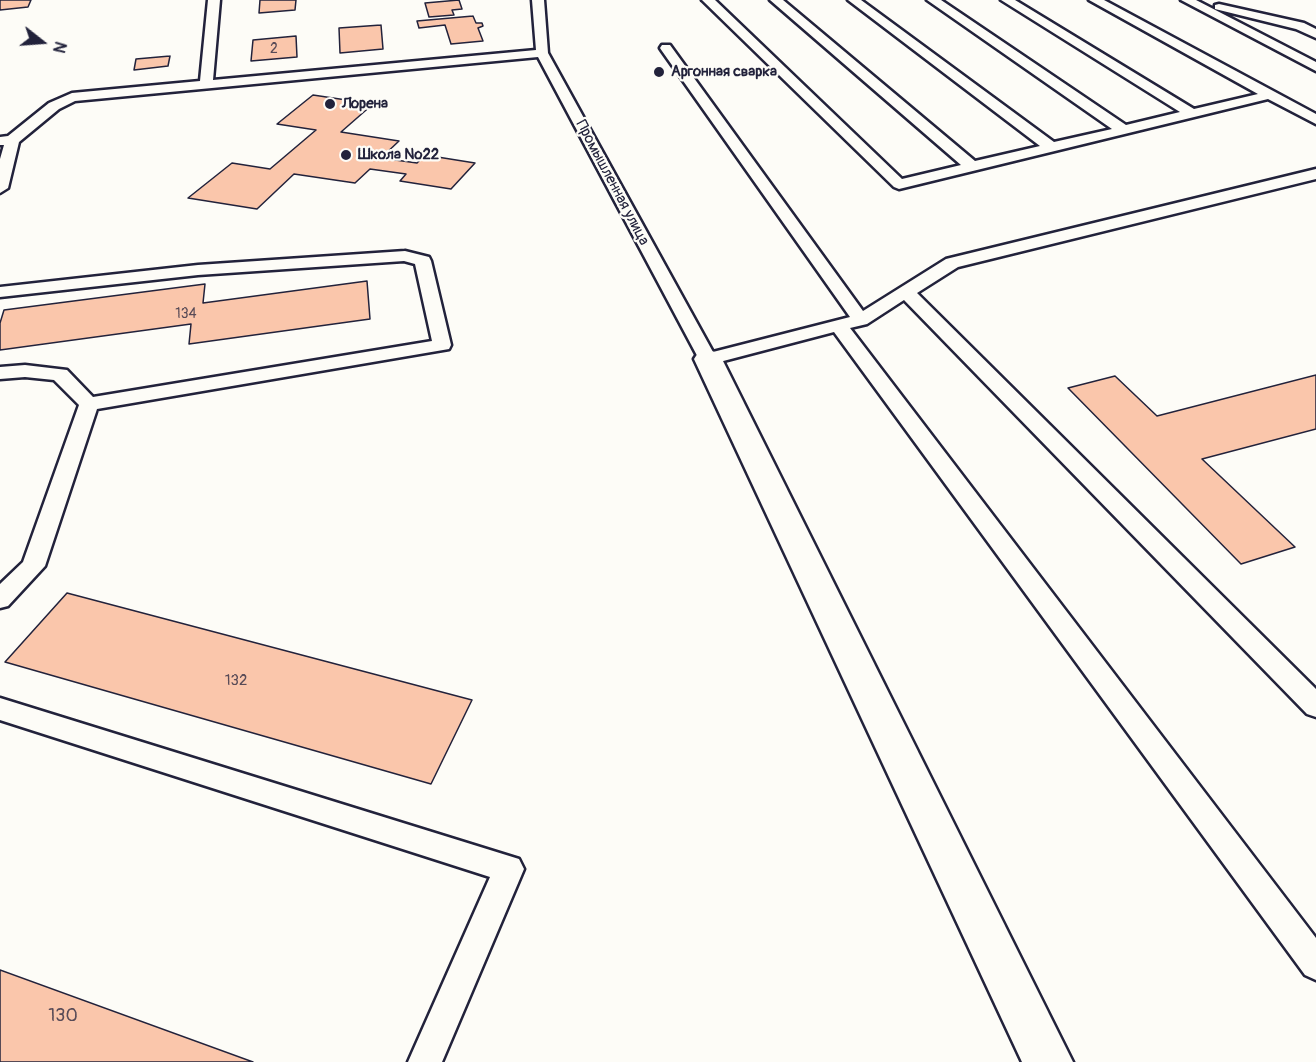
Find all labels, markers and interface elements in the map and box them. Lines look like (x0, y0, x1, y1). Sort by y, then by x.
north arrow (12, 12, 72, 72)
text: N (48, 39, 70, 55)
house number: 2 (270, 41, 278, 57)
place label: Аргонная сварка (671, 63, 777, 81)
marker: Аргонная сварка (652, 65, 666, 79)
place label: Лорена (342, 95, 388, 113)
marker: Лорена (323, 97, 337, 111)
street label: Промышленная улица (571, 117, 653, 249)
place label: Школа №22 (358, 146, 439, 164)
marker: Школа №22 (339, 148, 353, 162)
house number: 134 (175, 306, 197, 322)
house number: 132 (225, 672, 247, 690)
house number: 130 (48, 1005, 78, 1027)

